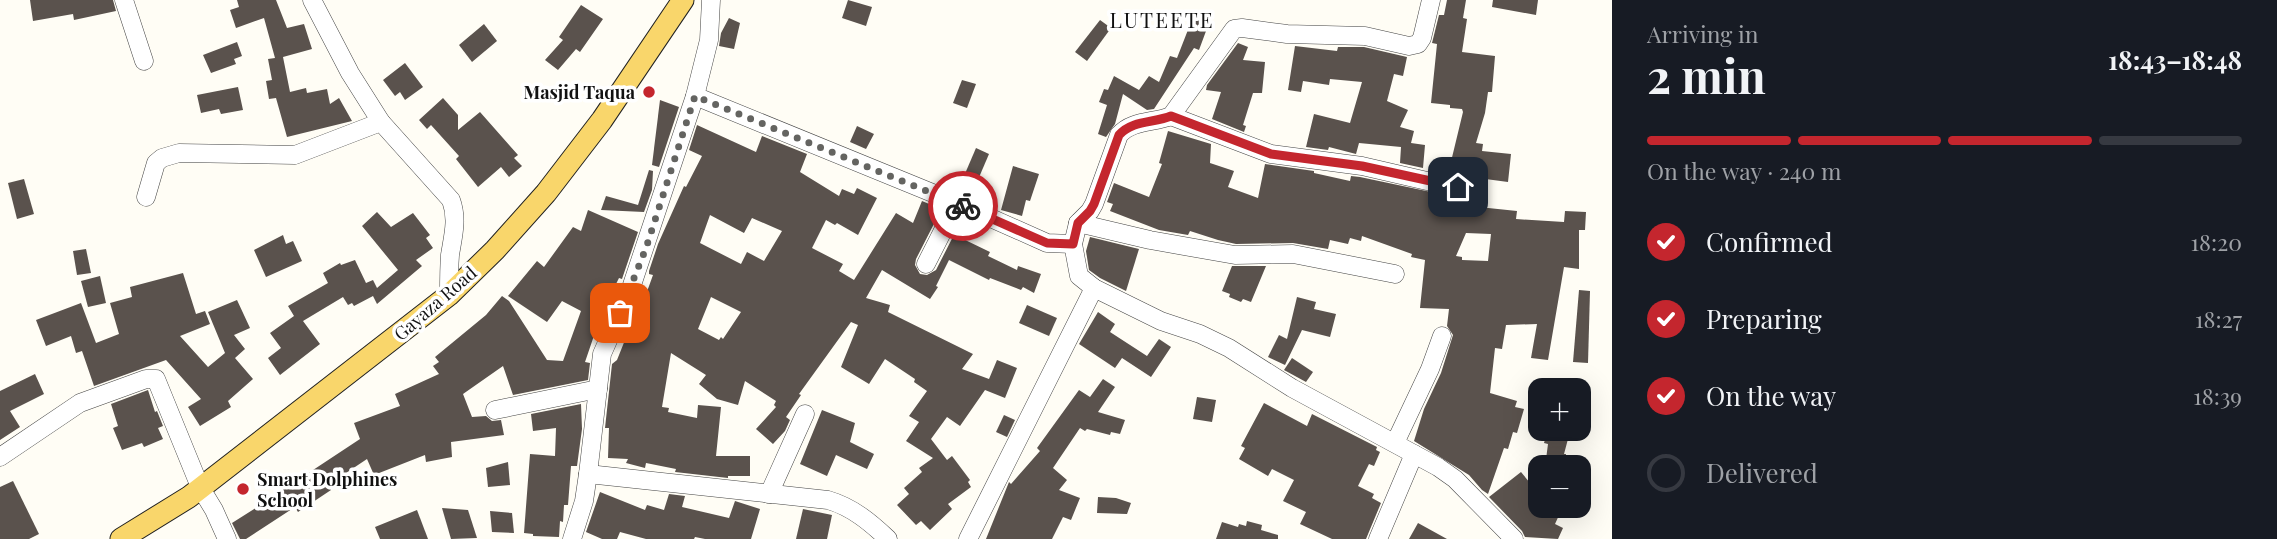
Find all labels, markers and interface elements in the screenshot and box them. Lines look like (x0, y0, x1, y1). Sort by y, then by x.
district label: LUTEETE (1109, 5, 1215, 33)
text: Arriving in (1647, 18, 1759, 49)
text: 18:43–18:48 (2108, 42, 2242, 77)
text: 2 min (1647, 44, 1766, 106)
place label: Masjid Taqua (524, 80, 636, 104)
marker: Masjid Taqua (641, 84, 657, 100)
text: On the way · 240 m (1647, 155, 1841, 186)
pin (1428, 157, 1488, 217)
icon: home (1439, 168, 1477, 206)
courier (928, 171, 998, 241)
icon: bike (944, 187, 982, 225)
icon: check (1647, 223, 1685, 261)
text: Confirmed (1706, 224, 1833, 259)
text: 18:20 (2191, 226, 2242, 257)
street label: Gayaza Road (389, 260, 482, 346)
pin (590, 283, 650, 343)
icon: bag (601, 294, 639, 332)
icon: check (1647, 300, 1685, 338)
text: Preparing (1706, 301, 1822, 336)
text: 18:27 (2195, 303, 2242, 334)
icon: check (1647, 377, 1685, 415)
map controls (1528, 378, 1591, 518)
button: + (1528, 378, 1591, 441)
text: On the way (1706, 378, 1836, 413)
text: 18:39 (2193, 380, 2242, 411)
button: − (1528, 455, 1591, 518)
text: Delivered (1706, 455, 1818, 490)
place label: Smart Dolphines School (257, 467, 397, 512)
marker: Smart Dolphines School (235, 481, 251, 497)

